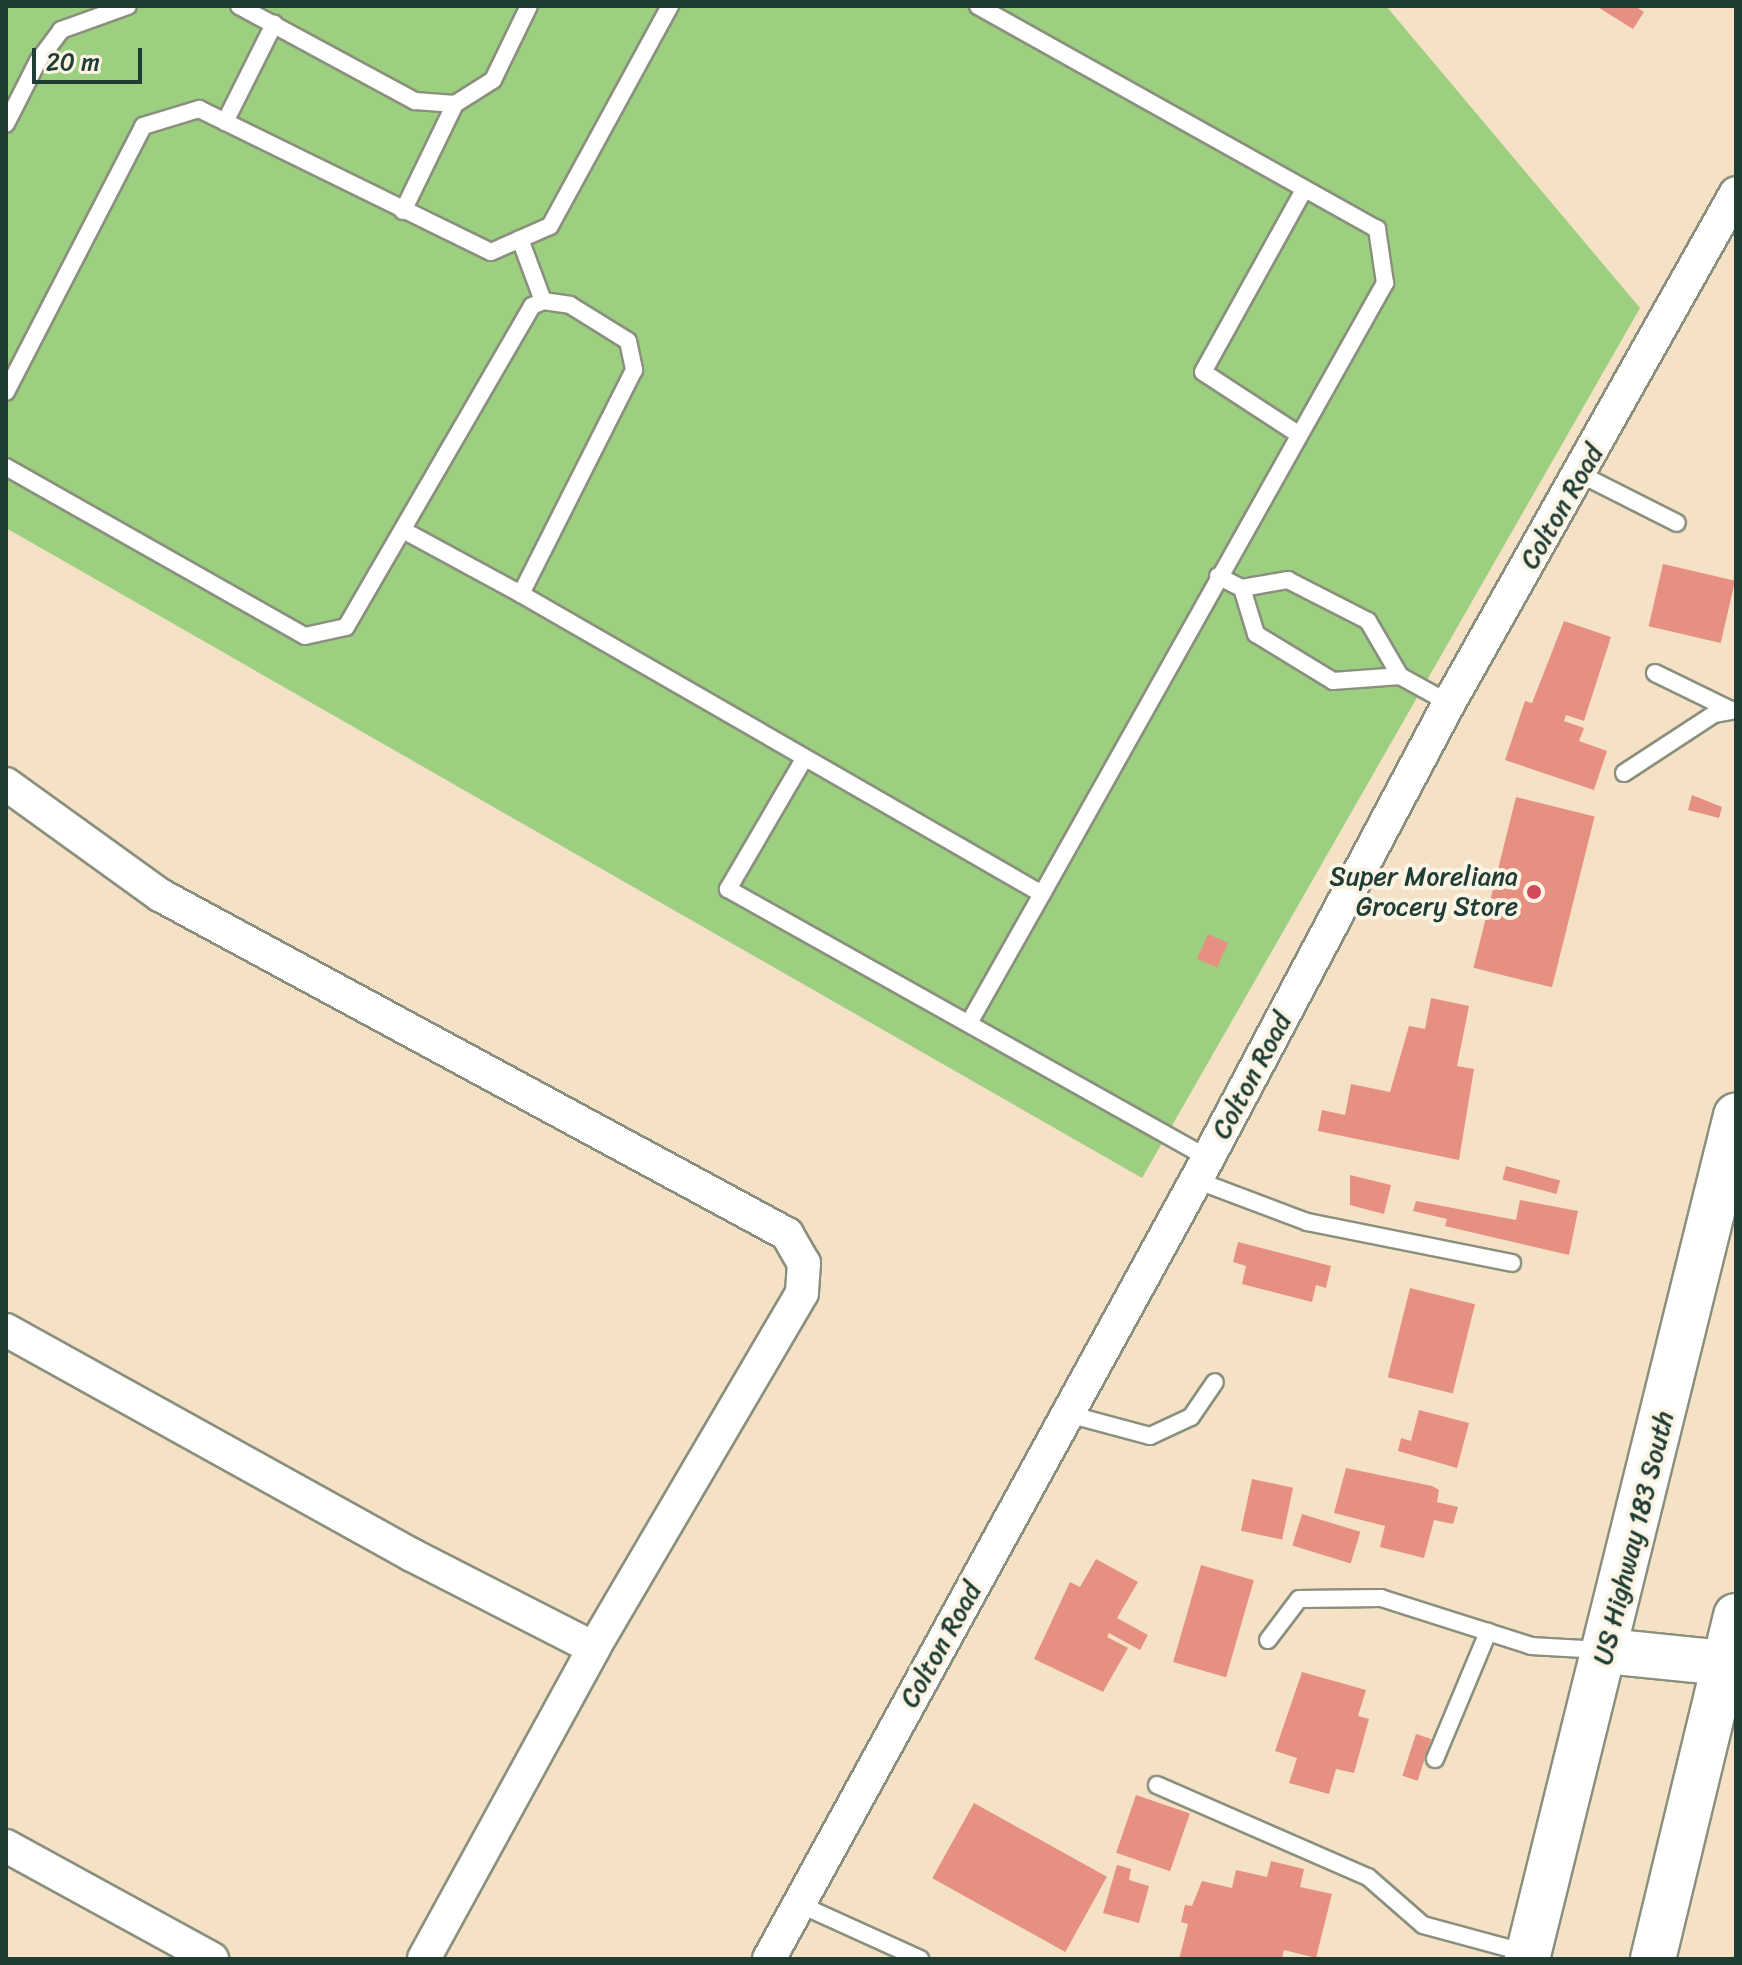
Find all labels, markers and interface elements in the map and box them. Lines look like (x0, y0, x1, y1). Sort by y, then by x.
scale bar (36, 32, 146, 82)
text: 20 m (46, 41, 100, 83)
street label: Colton Road (1514, 439, 1610, 575)
place label: Super Moreliana Grocery Store (1330, 861, 1518, 922)
marker: Super Moreliana Grocery Store (1525, 883, 1543, 901)
street label: Colton Road (1206, 1008, 1298, 1144)
street label: US Highway 183 South (1587, 1408, 1681, 1668)
street label: Colton Road (894, 1577, 988, 1713)

